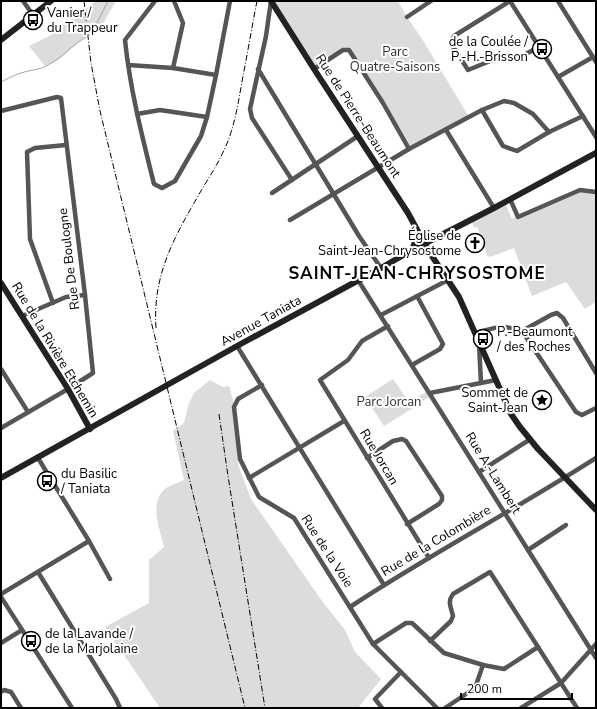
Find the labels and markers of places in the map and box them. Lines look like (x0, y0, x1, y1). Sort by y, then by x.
place label: Vanier / du Trappeur (46, 4, 118, 37)
bus stop icon: Vanier / du Trappeur (22, 9, 44, 31)
place label: de la Coulée / P.-H.-Brisson (449, 33, 528, 66)
bus stop icon: de la Coulée / P.-H.-Brisson (531, 38, 553, 60)
place label: Église de Saint-Jean-Chrysostome (318, 226, 461, 260)
church icon: Église de Saint-Jean-Chrysostome (464, 232, 486, 254)
place label: P.-Beaumont / des Roches (496, 323, 573, 356)
bus stop icon: P.-Beaumont / des Roches (472, 328, 494, 350)
place label: Sommet de Saint-Jean (461, 384, 528, 417)
place icon: Sommet de Saint-Jean (531, 389, 553, 411)
place label: du Basilic / Taniata (60, 465, 117, 498)
bus stop icon: du Basilic / Taniata (36, 470, 58, 492)
place label: de la Lavande / de la Marjolaine (45, 625, 138, 658)
bus stop icon: de la Lavande / de la Marjolaine (20, 630, 42, 652)

